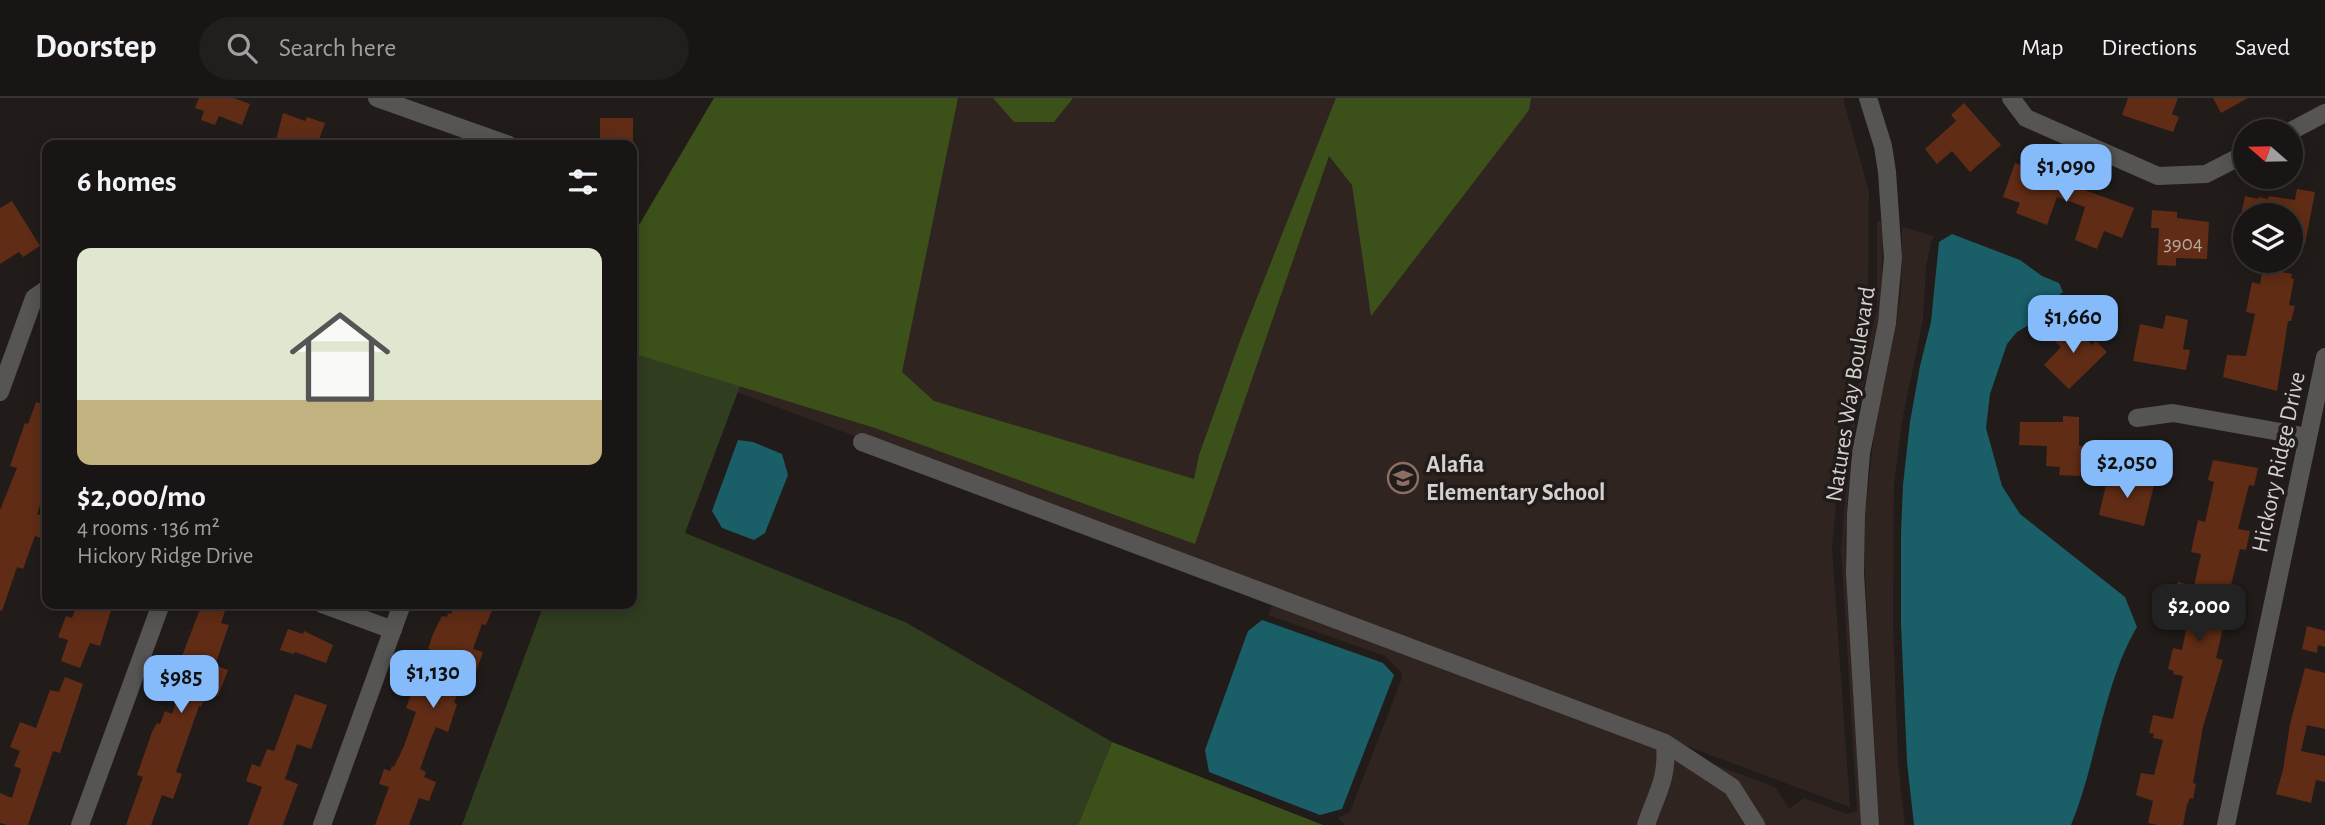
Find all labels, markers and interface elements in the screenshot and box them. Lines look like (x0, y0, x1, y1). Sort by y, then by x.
search box (199, 17, 689, 80)
icon: search (223, 29, 261, 67)
text: Doorstep (35, 31, 157, 64)
text: Search here (279, 35, 396, 61)
text: Map (2021, 36, 2063, 60)
text: Directions (2101, 36, 2197, 60)
text: Saved (2235, 36, 2290, 60)
north arrow (2233, 119, 2303, 189)
map controls (2233, 119, 2303, 273)
pin: $1,090 (2009, 144, 2123, 204)
text: $1,090 (2037, 155, 2095, 178)
icon: filters (564, 163, 602, 201)
text: 6 homes (77, 167, 177, 197)
button: layers (2233, 203, 2303, 273)
house number: 3904 (2163, 233, 2203, 254)
street label: Natures Way Boulevard (1822, 285, 1880, 504)
icon: home (277, 294, 403, 420)
pin: $1,660 (2016, 296, 2130, 355)
text: $1,660 (2044, 306, 2102, 329)
street label: Hickory Ridge Drive (2248, 370, 2310, 555)
pin: $2,050 (2070, 440, 2184, 500)
text: $2,050 (2097, 451, 2157, 474)
place label: Alafia Elementary School (1426, 453, 1605, 505)
school or university icon: Alafia Elementary School (1386, 461, 1420, 495)
text: $2,000/mo (77, 482, 206, 512)
text: 4 rooms · 136 m² (77, 517, 220, 540)
text: Hickory Ridge Drive (77, 545, 253, 568)
pin: $2,000 (2142, 584, 2256, 644)
text: $2,000 (2168, 595, 2230, 618)
pin: $1,130 (376, 650, 490, 710)
pin: $985 (140, 656, 222, 715)
text: $1,130 (406, 661, 460, 684)
text: $985 (160, 666, 202, 689)

